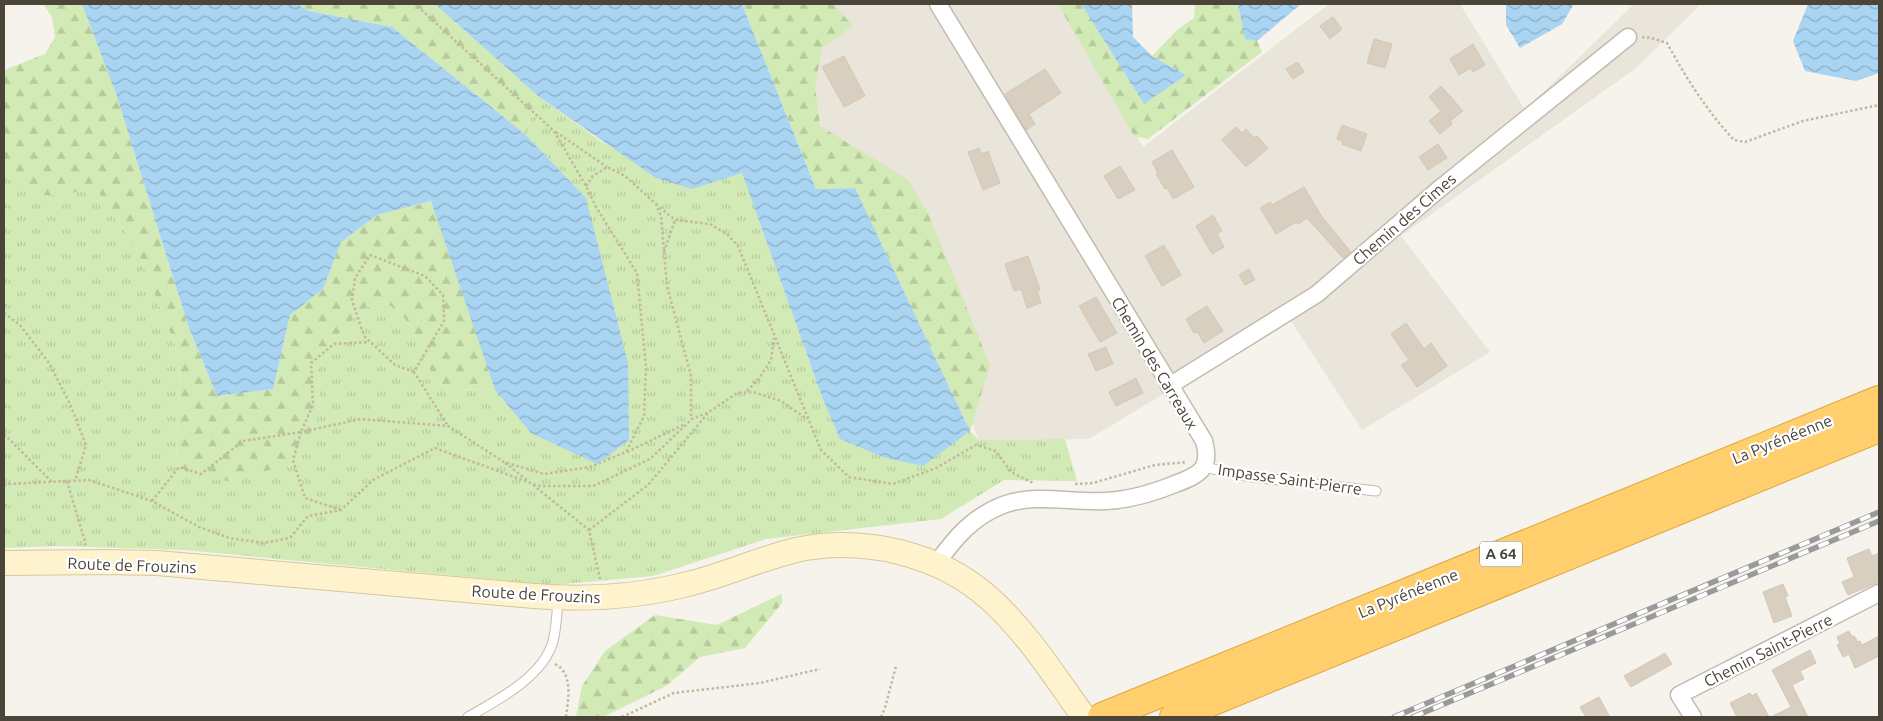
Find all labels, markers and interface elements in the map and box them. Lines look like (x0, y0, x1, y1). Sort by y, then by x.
street label: Chemin des Cimes (1349, 169, 1459, 269)
street label: Chemin des Carreaux (1108, 293, 1202, 433)
street label: La Pyrénéenne (1729, 411, 1835, 467)
street label: Impasse Saint-Pierre (1217, 460, 1363, 498)
road number: A 64 (1480, 542, 1522, 566)
street label: Route de Frouzins (67, 554, 197, 576)
street label: La Pyrénéenne (1355, 565, 1461, 621)
street label: Route de Frouzins (471, 582, 601, 606)
street label: Chemin Saint-Pierre (1701, 610, 1835, 690)

